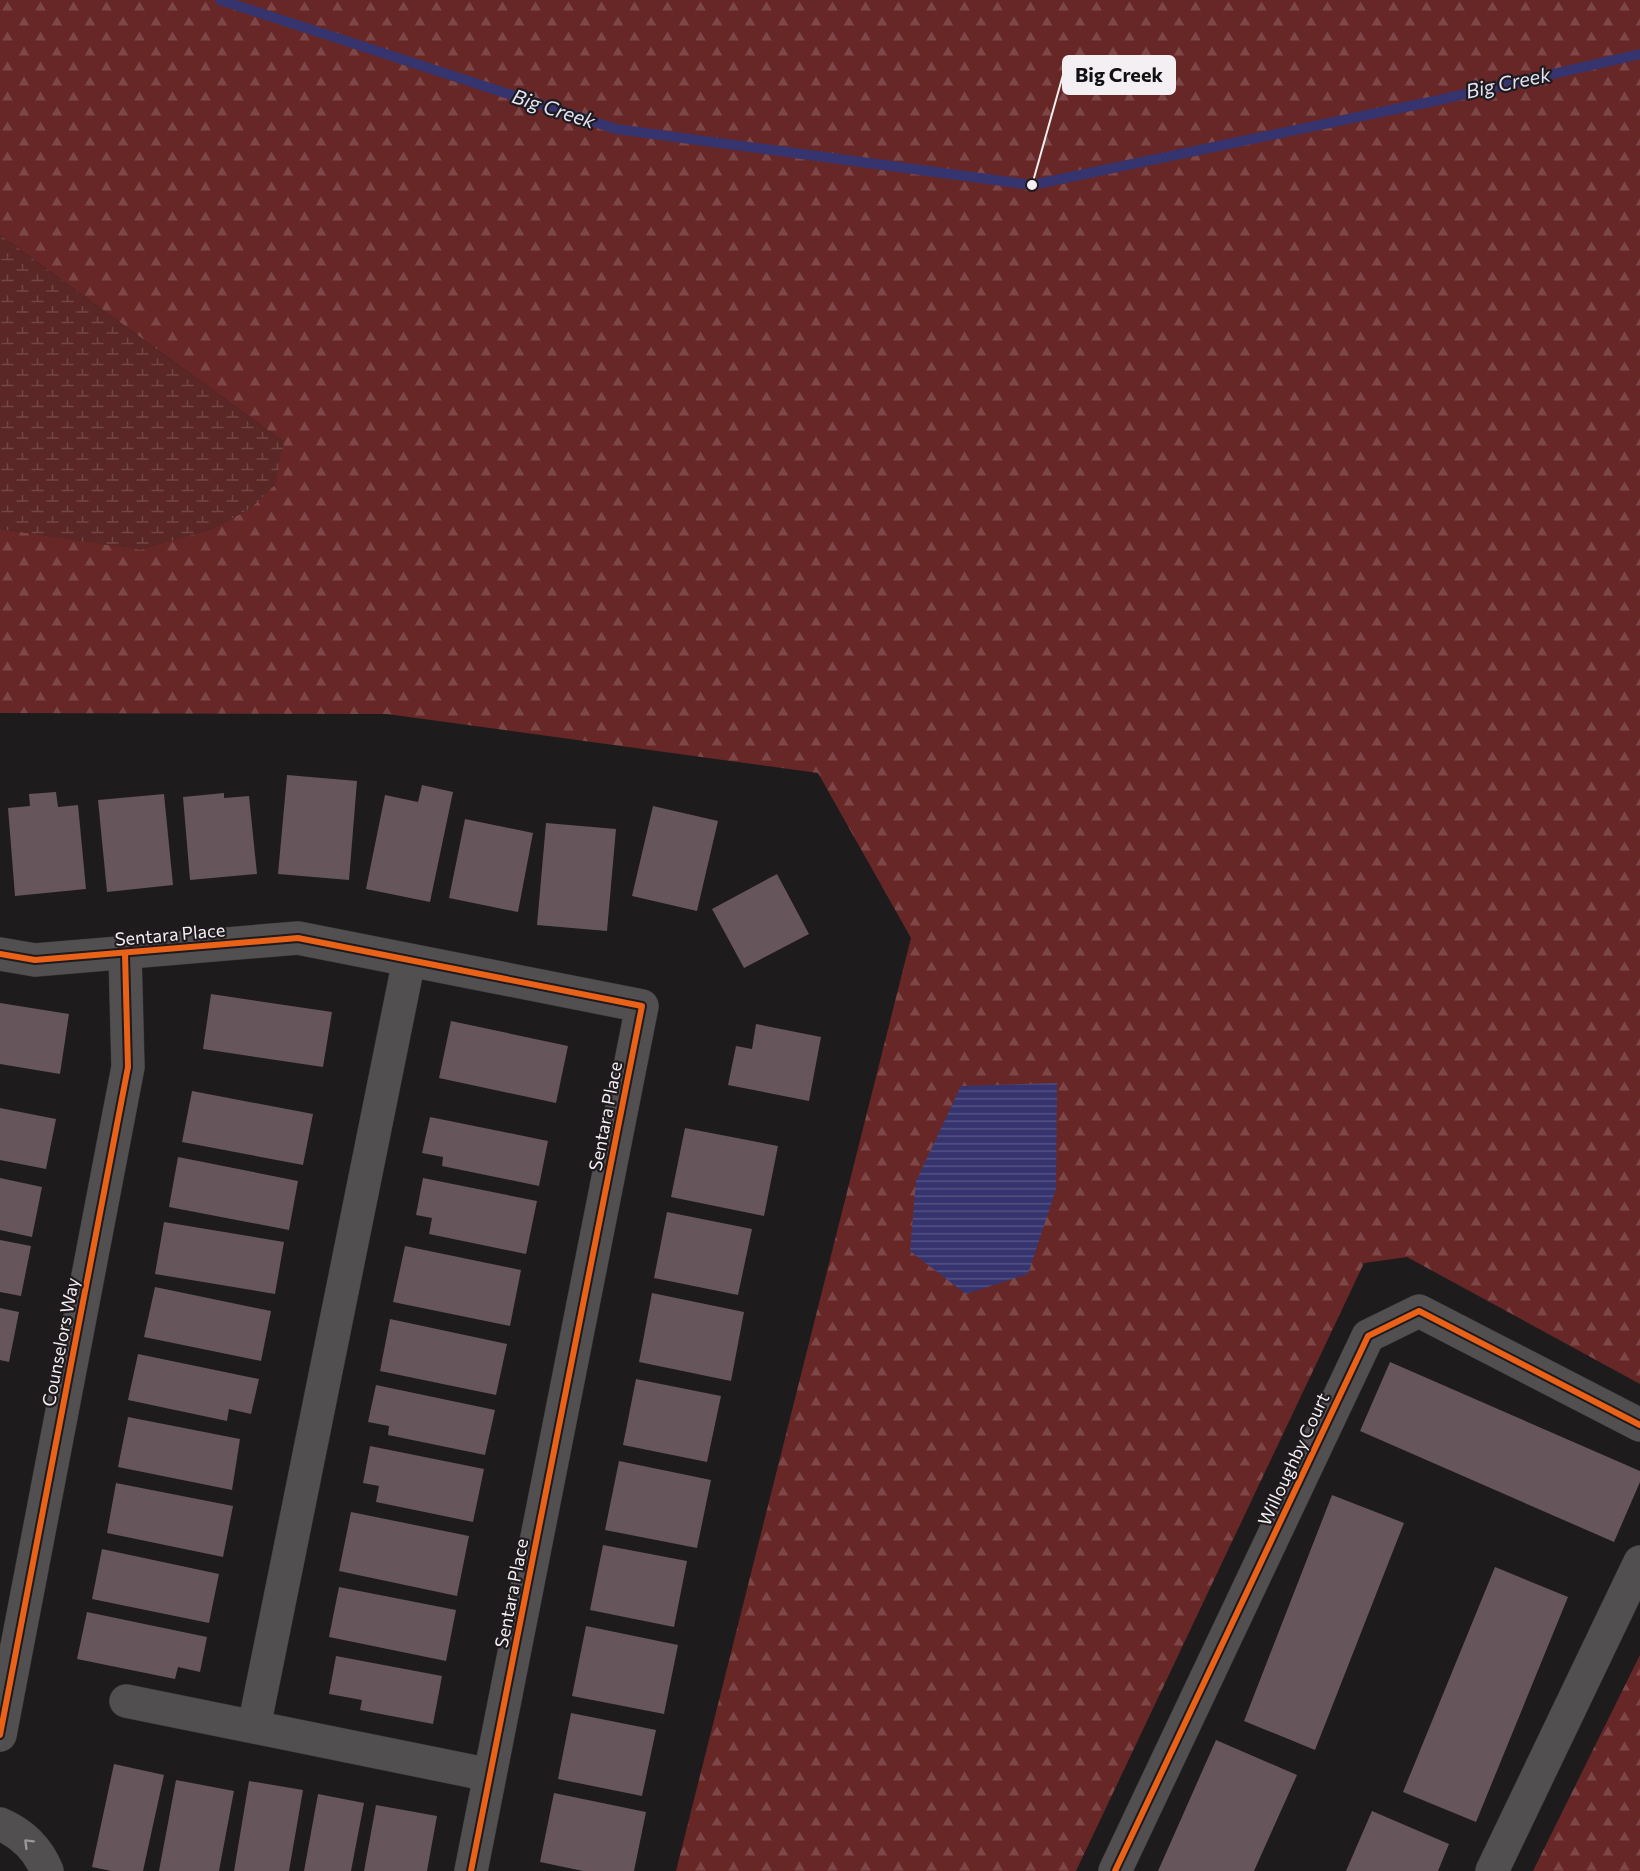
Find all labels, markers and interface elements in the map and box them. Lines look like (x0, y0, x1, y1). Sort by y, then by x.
callout: Big Creek (1063, 56, 1175, 94)
water label: Big Creek (1463, 61, 1554, 103)
text: Big Creek (1075, 62, 1163, 86)
water label: Big Creek (509, 83, 600, 133)
street label: Sentara Place (114, 918, 226, 950)
street label: Sentara Place (584, 1060, 626, 1172)
street label: Counselors Way (37, 1276, 83, 1408)
street label: Willoughby Court (1253, 1389, 1333, 1529)
street label: Sentara Place (490, 1537, 532, 1649)
one-way arrow (24, 1840, 35, 1851)

